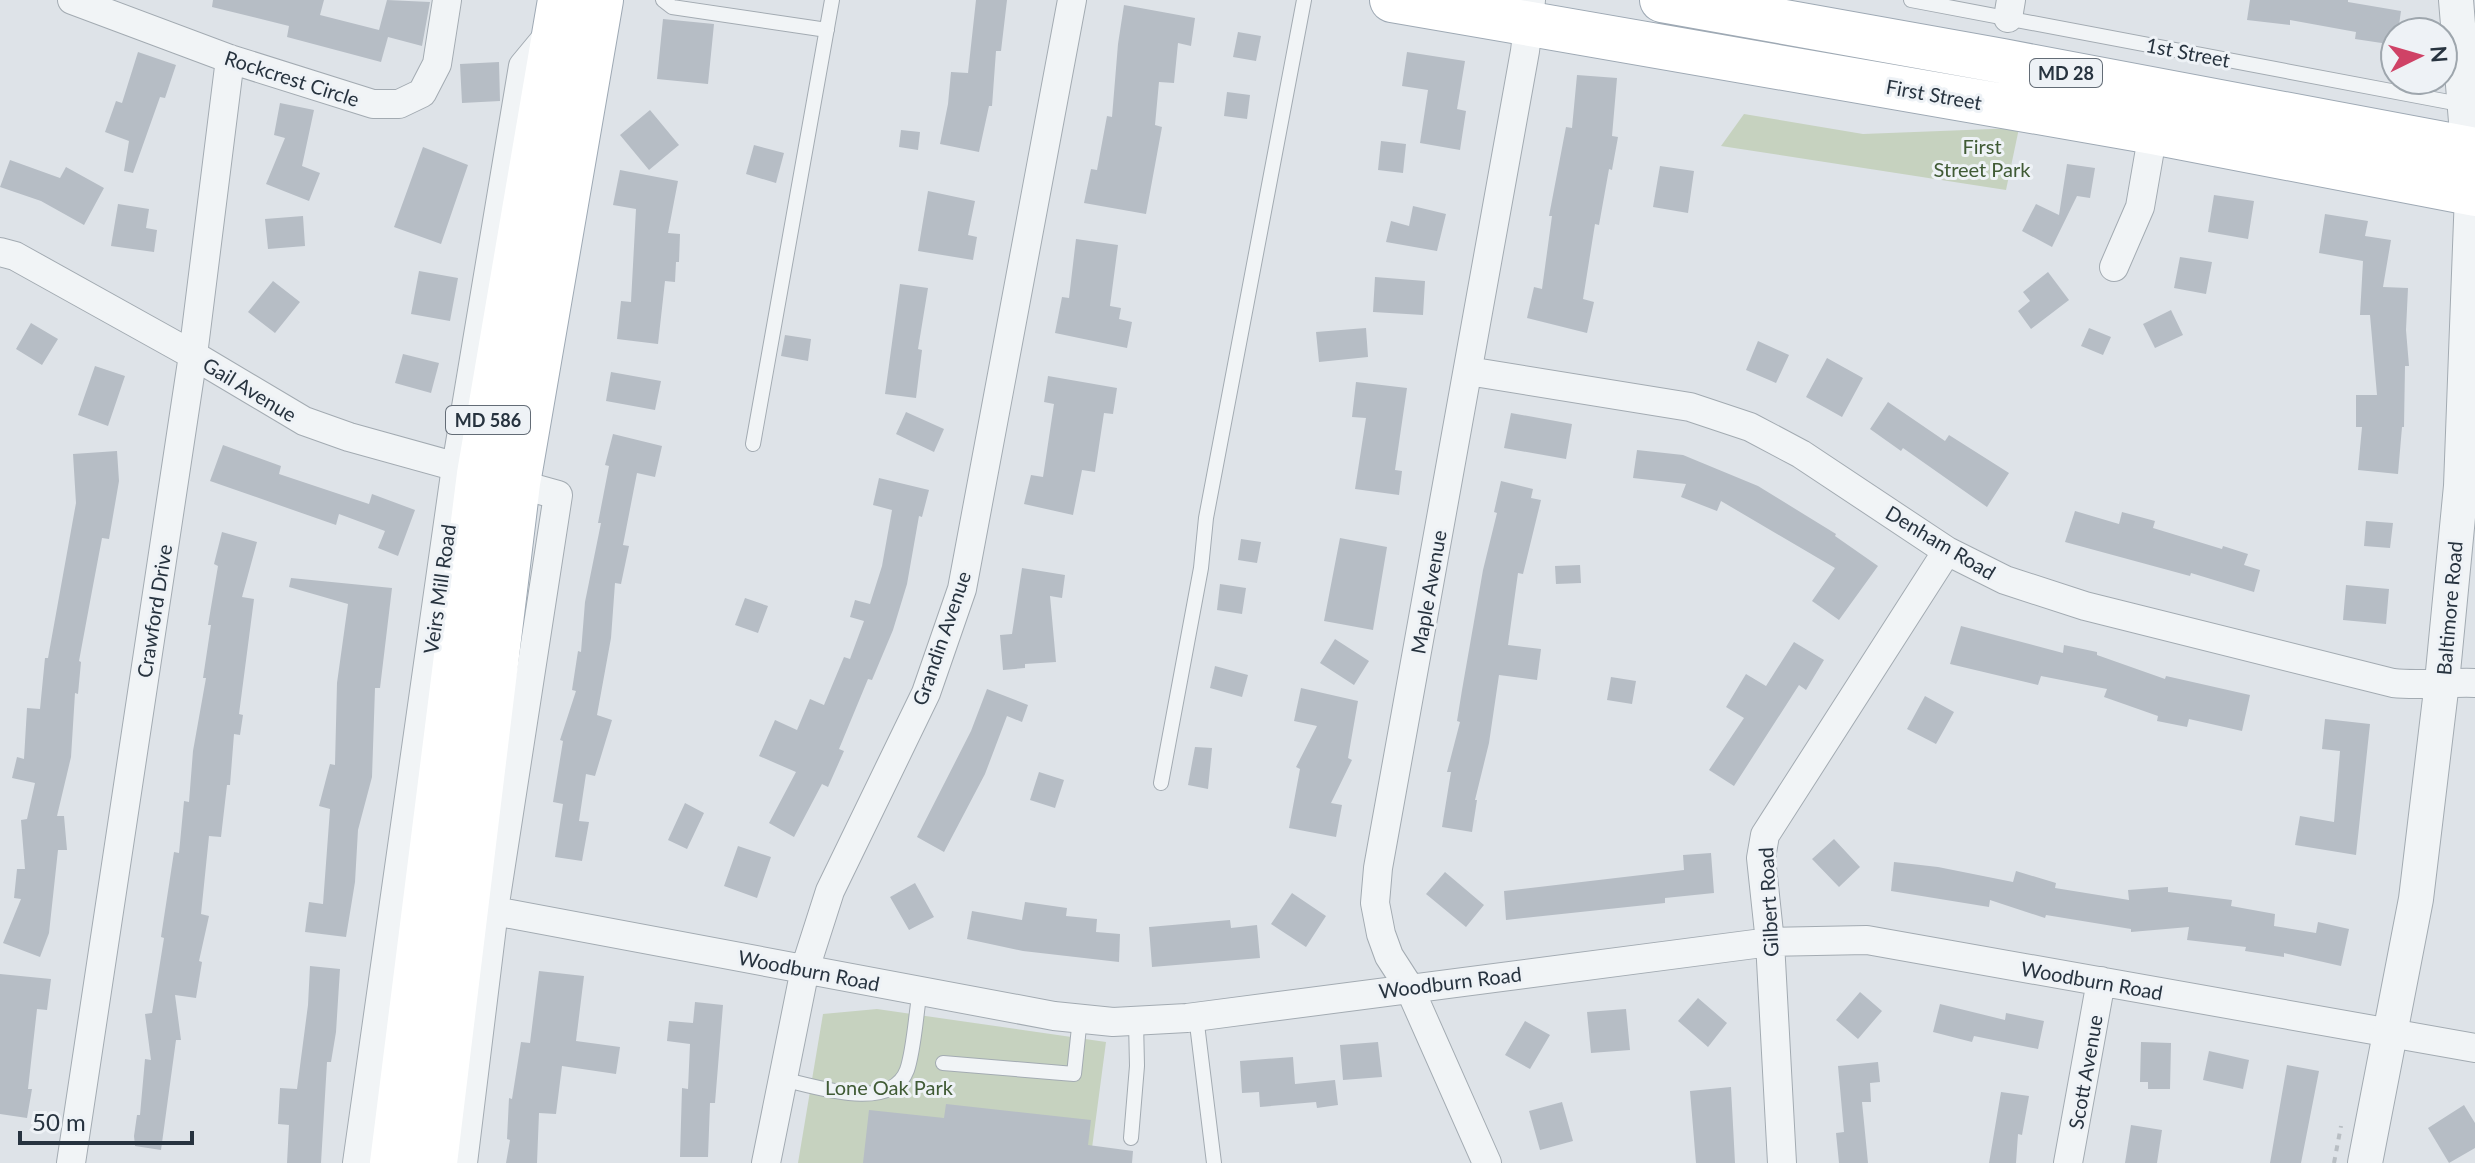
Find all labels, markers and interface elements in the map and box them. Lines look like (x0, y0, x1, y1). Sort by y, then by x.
north arrow (2379, 16, 2459, 96)
street label: 1st Street (2144, 32, 2232, 72)
street label: Rockcrest Circle (222, 45, 362, 111)
text: N (2425, 45, 2454, 64)
road number: MD 28 (2030, 59, 2102, 87)
street label: First Street (1884, 74, 1984, 114)
park label: First Street Park (1934, 134, 2031, 181)
street label: Gail Avenue (199, 352, 301, 426)
road number: MD 586 (446, 406, 530, 434)
street label: Denham Road (1882, 500, 2000, 584)
street label: Veirs Mill Road (418, 523, 460, 655)
street label: Maple Avenue (1405, 528, 1451, 656)
street label: Baltimore Road (2431, 540, 2467, 676)
street label: Crawford Drive (132, 542, 176, 680)
street label: Grandin Avenue (907, 568, 975, 708)
street label: Gilbert Road (1753, 847, 1783, 957)
street label: Woodburn Road (736, 945, 882, 995)
street label: Woodburn Road (2019, 956, 2165, 1004)
street label: Woodburn Road (1377, 961, 1523, 1003)
street label: Scott Avenue (2063, 1013, 2107, 1131)
park label: Lone Oak Park (825, 1075, 954, 1099)
scale bar (20, 1095, 192, 1145)
text: 50 m (32, 1107, 86, 1136)

